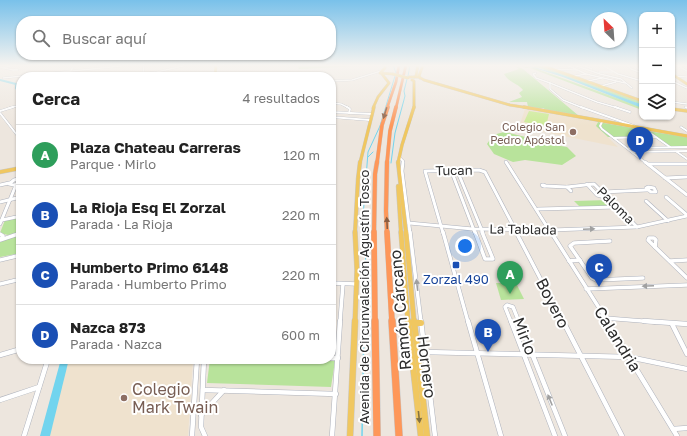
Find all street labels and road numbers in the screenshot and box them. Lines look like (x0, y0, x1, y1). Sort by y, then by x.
street label: Tucan (435, 162, 473, 178)
street label: Avenida de Circunvalación Agustín Tosco (356, 170, 372, 424)
street label: Paloma (594, 183, 638, 227)
street label: La Tablada (489, 220, 557, 238)
street label: Ramón Cárcano (385, 249, 415, 371)
street label: Boyero (532, 275, 574, 331)
street label: Calandria (590, 303, 646, 375)
street label: Mirlo (509, 314, 541, 358)
street label: Hornero (413, 335, 441, 399)

